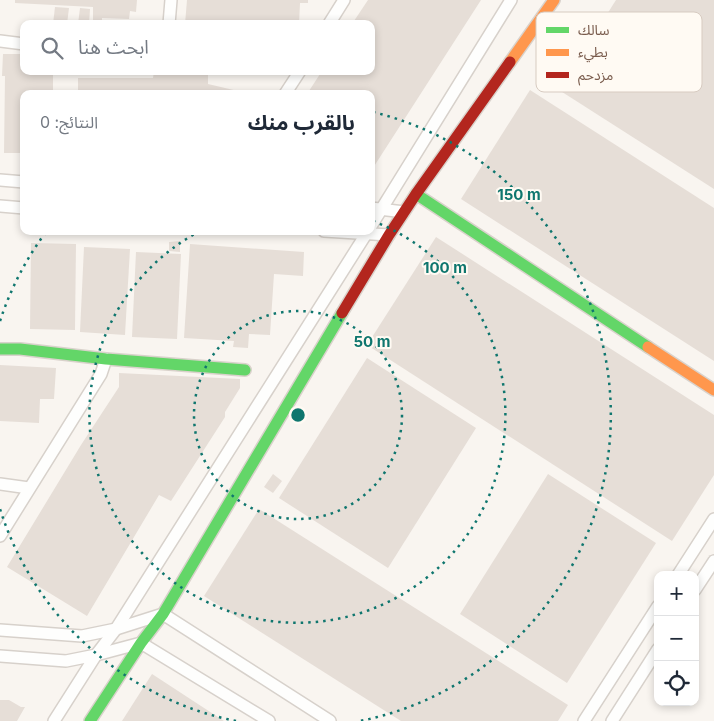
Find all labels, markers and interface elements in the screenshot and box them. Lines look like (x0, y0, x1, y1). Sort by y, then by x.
legend (536, 12, 702, 92)
search box (20, 20, 375, 75)
text: سالك (578, 21, 610, 38)
icon: search (38, 34, 66, 62)
text: ابحث هنا (78, 36, 149, 59)
text: بطيء (578, 43, 608, 63)
text: مزدحم (578, 66, 613, 86)
text: بالقرب منك (248, 110, 355, 135)
text: النتائج: 0 (40, 112, 98, 132)
text: 150 m (497, 185, 541, 204)
text: 100 m (423, 258, 467, 277)
text: 50 m (354, 332, 390, 351)
centre of rings (289, 406, 307, 424)
map controls (654, 571, 699, 706)
button: + (654, 571, 699, 616)
button: − (654, 616, 699, 661)
button: locate (654, 661, 699, 706)

